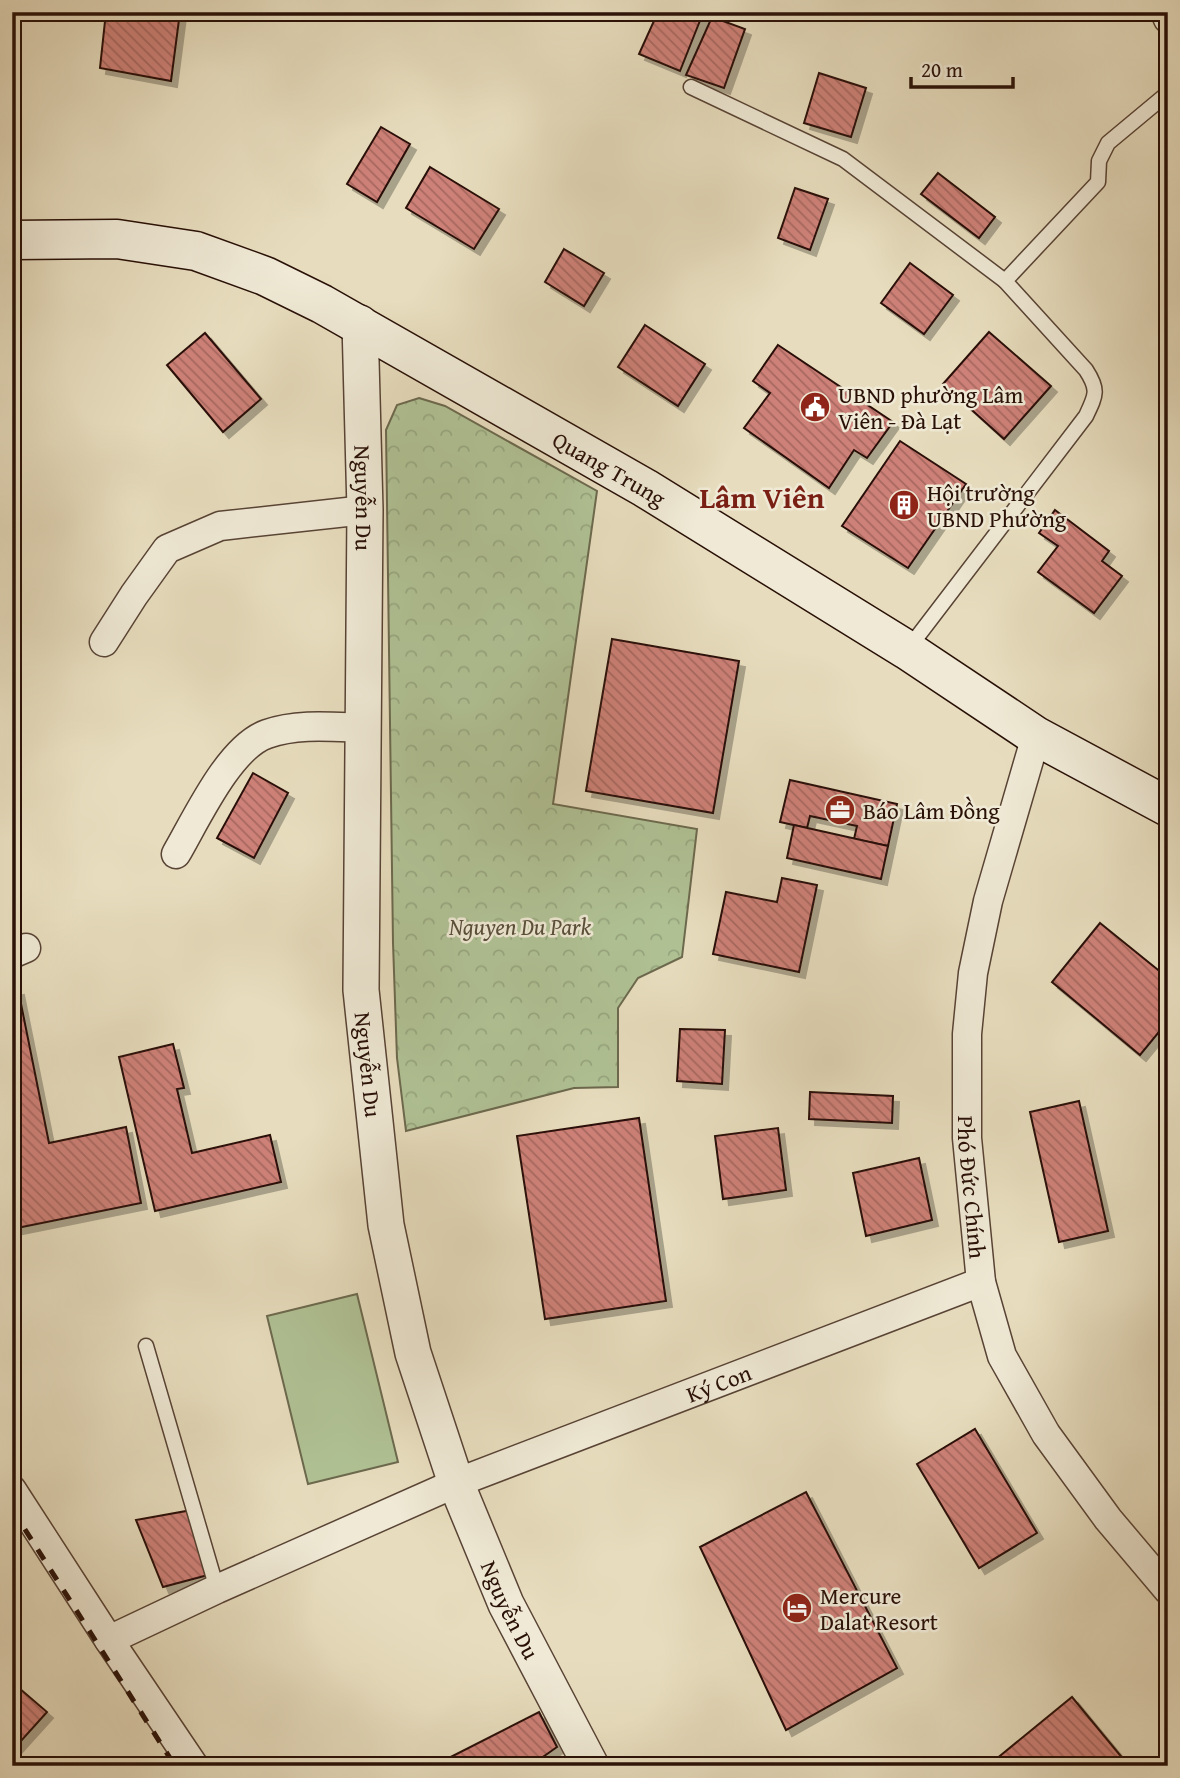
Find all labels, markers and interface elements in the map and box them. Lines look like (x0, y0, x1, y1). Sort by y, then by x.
scale bar (911, 46, 1012, 90)
text: 20 m (921, 54, 963, 85)
place label: UBND phường Lâm Viên - Đà Lạt (838, 378, 1023, 437)
public building icon: UBND phường Lâm Viên - Đà Lạt (798, 390, 832, 424)
street label: Quang Trung (547, 422, 673, 514)
street label: Nguyễn Du (347, 445, 382, 551)
district label: Lâm Viên (699, 475, 825, 519)
place label: Hội trường UBND Phường (927, 476, 1067, 535)
building icon: Hội trường UBND Phường (887, 488, 921, 522)
office icon: Báo Lâm Đồng (823, 793, 857, 827)
place label: Báo Lâm Đồng (863, 794, 1000, 827)
park label: Nguyen Du Park (448, 910, 592, 943)
street label: Nguyễn Du (347, 1010, 391, 1119)
street label: Phó Đức Chính (951, 1115, 995, 1260)
street label: Ký Con (681, 1355, 756, 1410)
street label: Nguyễn Du (473, 1555, 549, 1665)
place label: Mercure Dalat Resort (820, 1579, 938, 1638)
hotel icon: Mercure Dalat Resort (780, 1591, 814, 1625)

